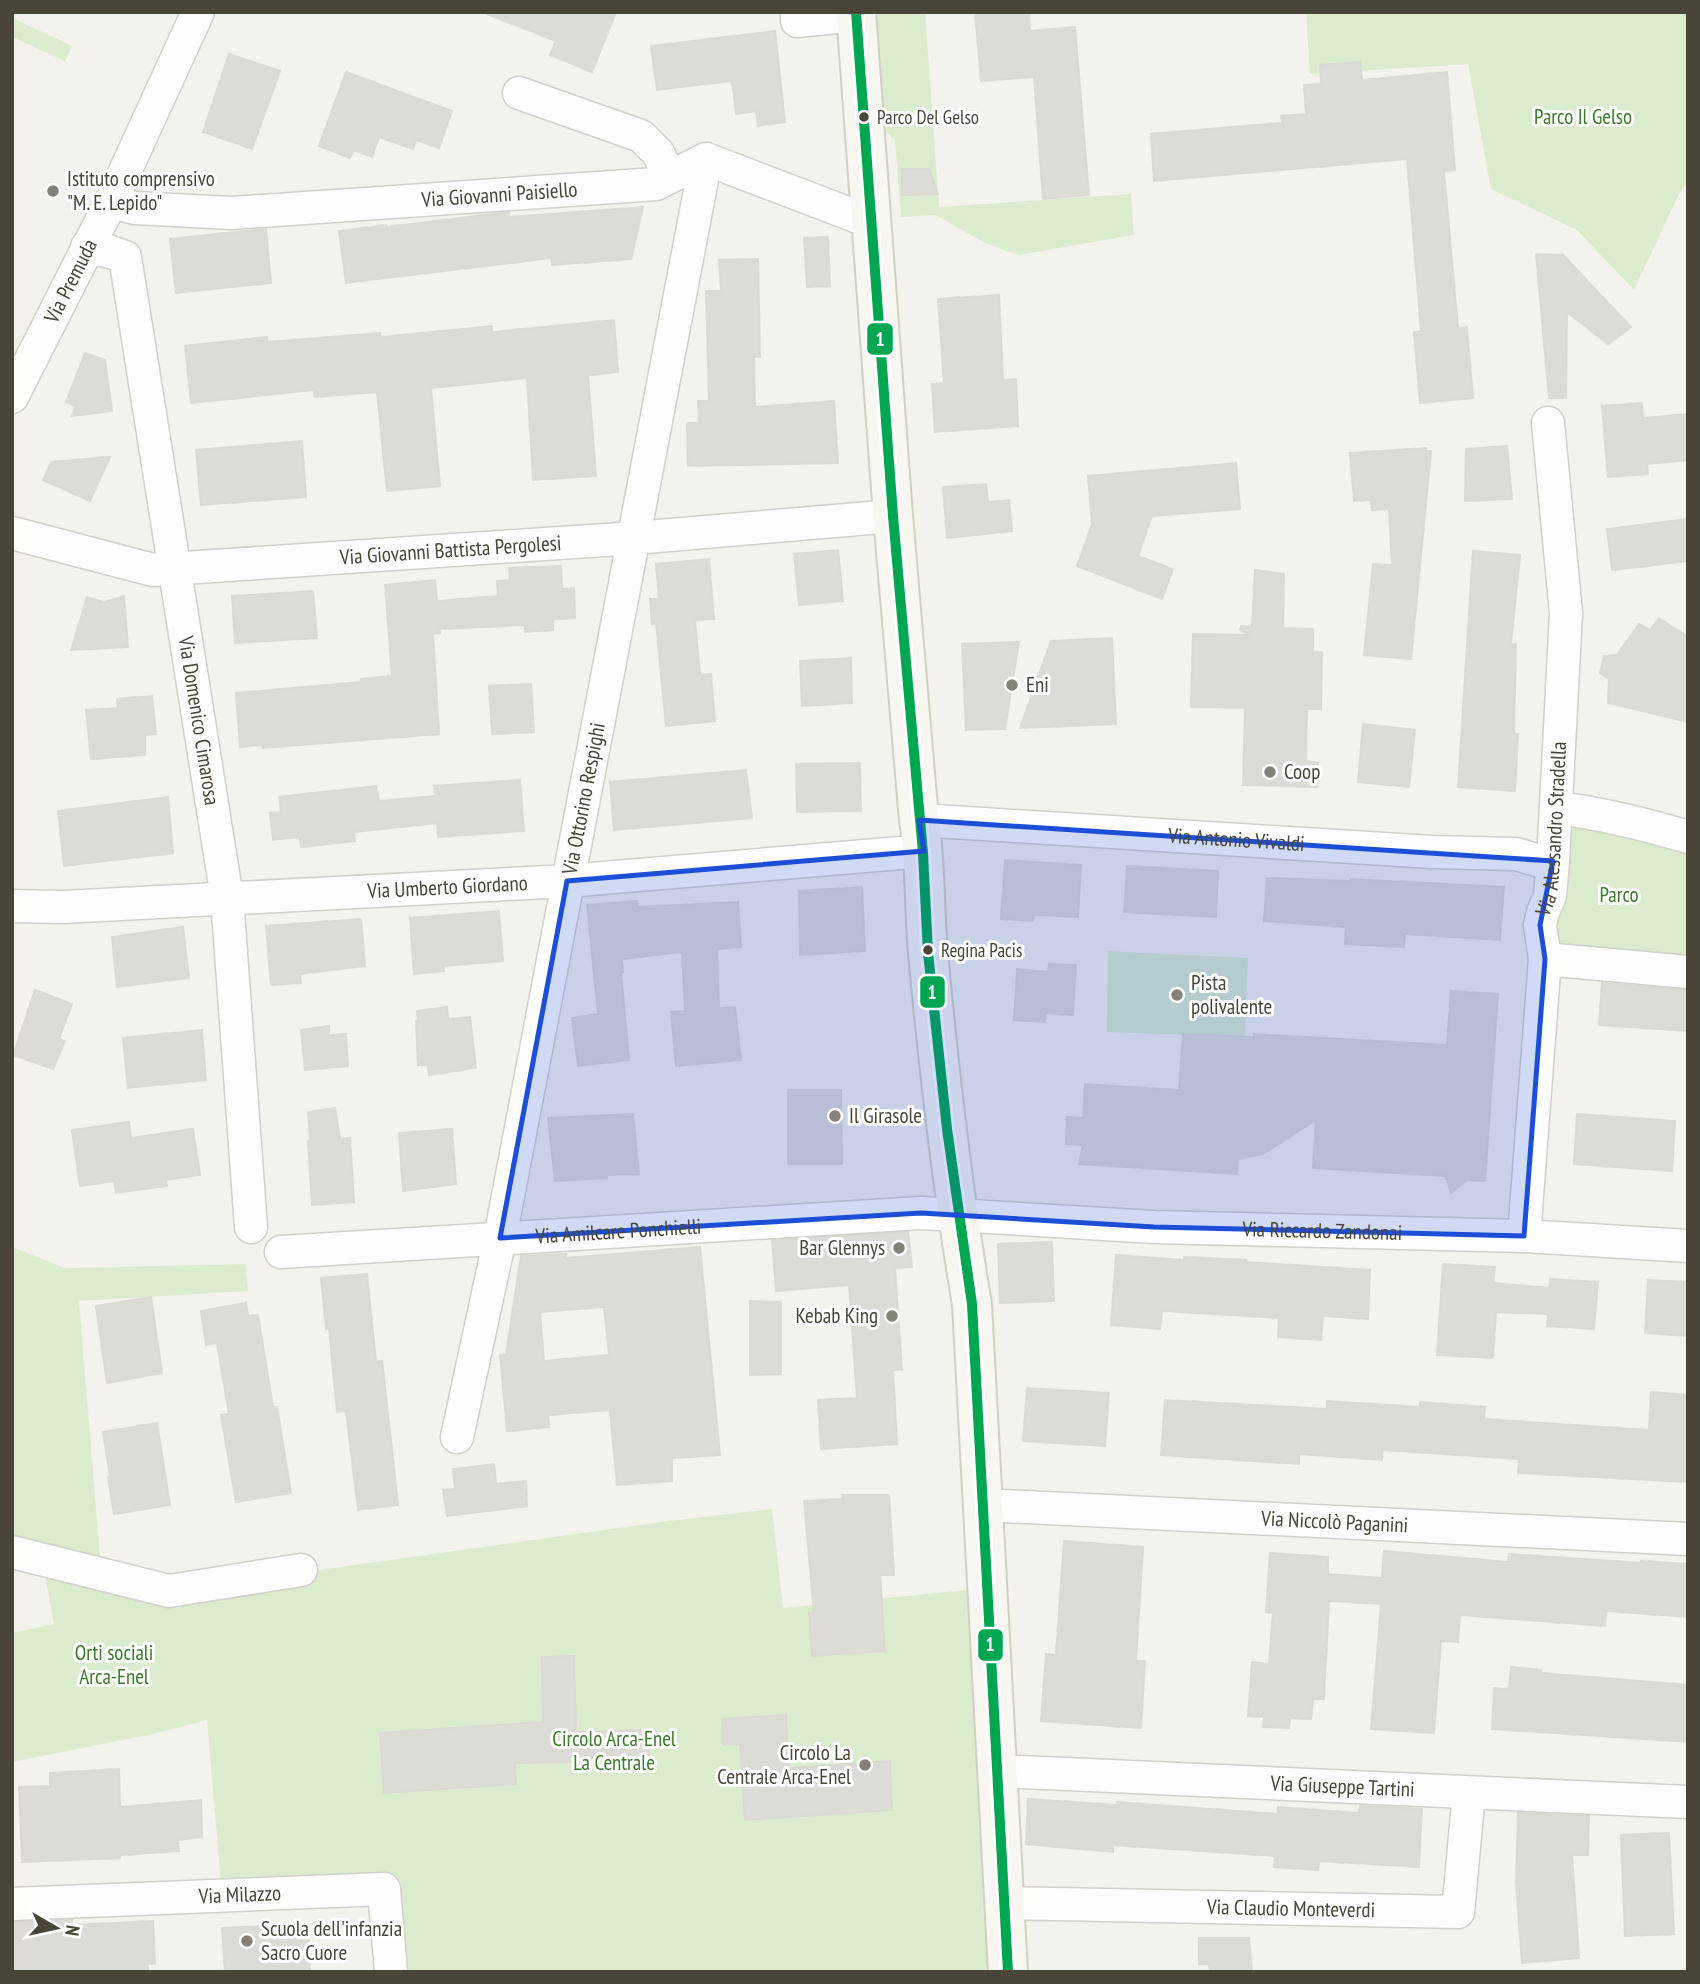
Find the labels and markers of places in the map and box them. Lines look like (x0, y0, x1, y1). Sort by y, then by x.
place label: Parco Del Gelso (877, 105, 979, 129)
marker: Parco Del Gelso (857, 110, 871, 124)
place label: Istituto comprensivo "M. E. Lepido" (67, 165, 215, 216)
marker: Istituto comprensivo "M. E. Lepido" (45, 183, 61, 199)
place label: Eni (1026, 671, 1049, 698)
marker: Eni (1004, 677, 1020, 693)
place label: Coop (1284, 758, 1320, 785)
marker: Coop (1262, 764, 1278, 780)
place label: Regina Pacis (941, 938, 1022, 962)
marker: Regina Pacis (921, 943, 935, 957)
place label: Pista polivalente (1191, 969, 1272, 1020)
marker: Pista polivalente (1169, 987, 1185, 1003)
place label: Il Girasole (849, 1102, 922, 1129)
marker: Il Girasole (827, 1108, 843, 1124)
place label: Bar Glennys (799, 1234, 885, 1261)
marker: Bar Glennys (891, 1240, 907, 1256)
place label: Kebab King (796, 1302, 878, 1329)
marker: Kebab King (884, 1308, 900, 1324)
place label: Circolo La Centrale Arca-Enel (717, 1739, 851, 1790)
marker: Circolo La Centrale Arca-Enel (857, 1757, 873, 1773)
place label: Scuola dell'infanzia Sacro Cuore (261, 1915, 402, 1966)
marker: Scuola dell'infanzia Sacro Cuore (239, 1933, 255, 1949)

